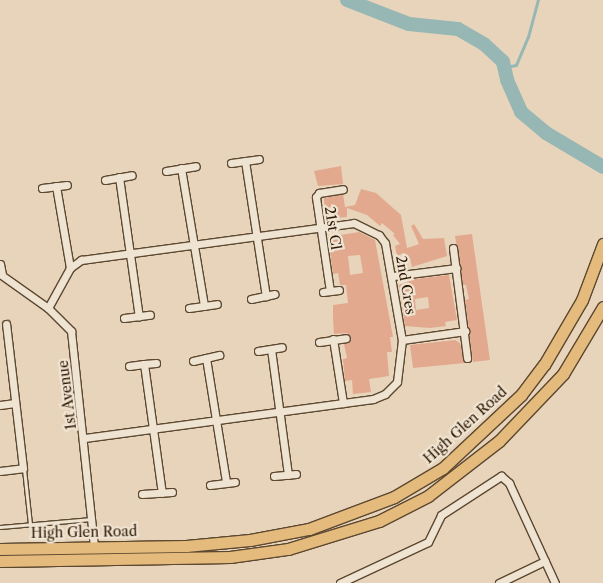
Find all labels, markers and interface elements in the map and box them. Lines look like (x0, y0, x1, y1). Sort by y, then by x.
street label: 21st Cl (321, 205, 345, 251)
street label: 2nd Cres (393, 254, 419, 316)
street label: 1st Avenue (54, 359, 80, 431)
street label: High Glen Road (420, 383, 510, 467)
street label: High Glen Road (31, 523, 137, 541)

